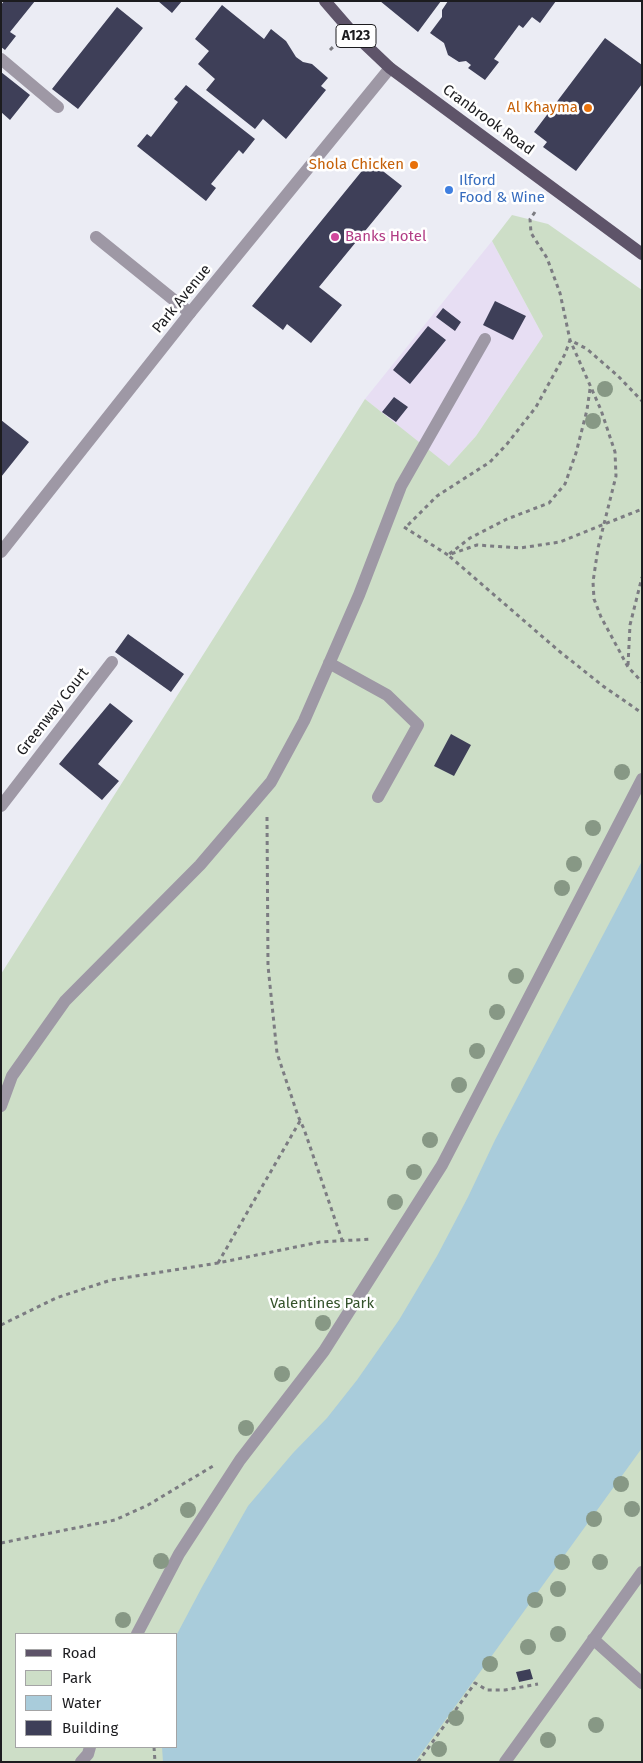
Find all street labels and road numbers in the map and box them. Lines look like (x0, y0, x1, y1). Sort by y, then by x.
road number: A123 (336, 24, 376, 48)
street label: Cranbrook Road (439, 81, 537, 159)
street label: Park Avenue (149, 261, 215, 337)
street label: Greenway Court (13, 664, 93, 760)

